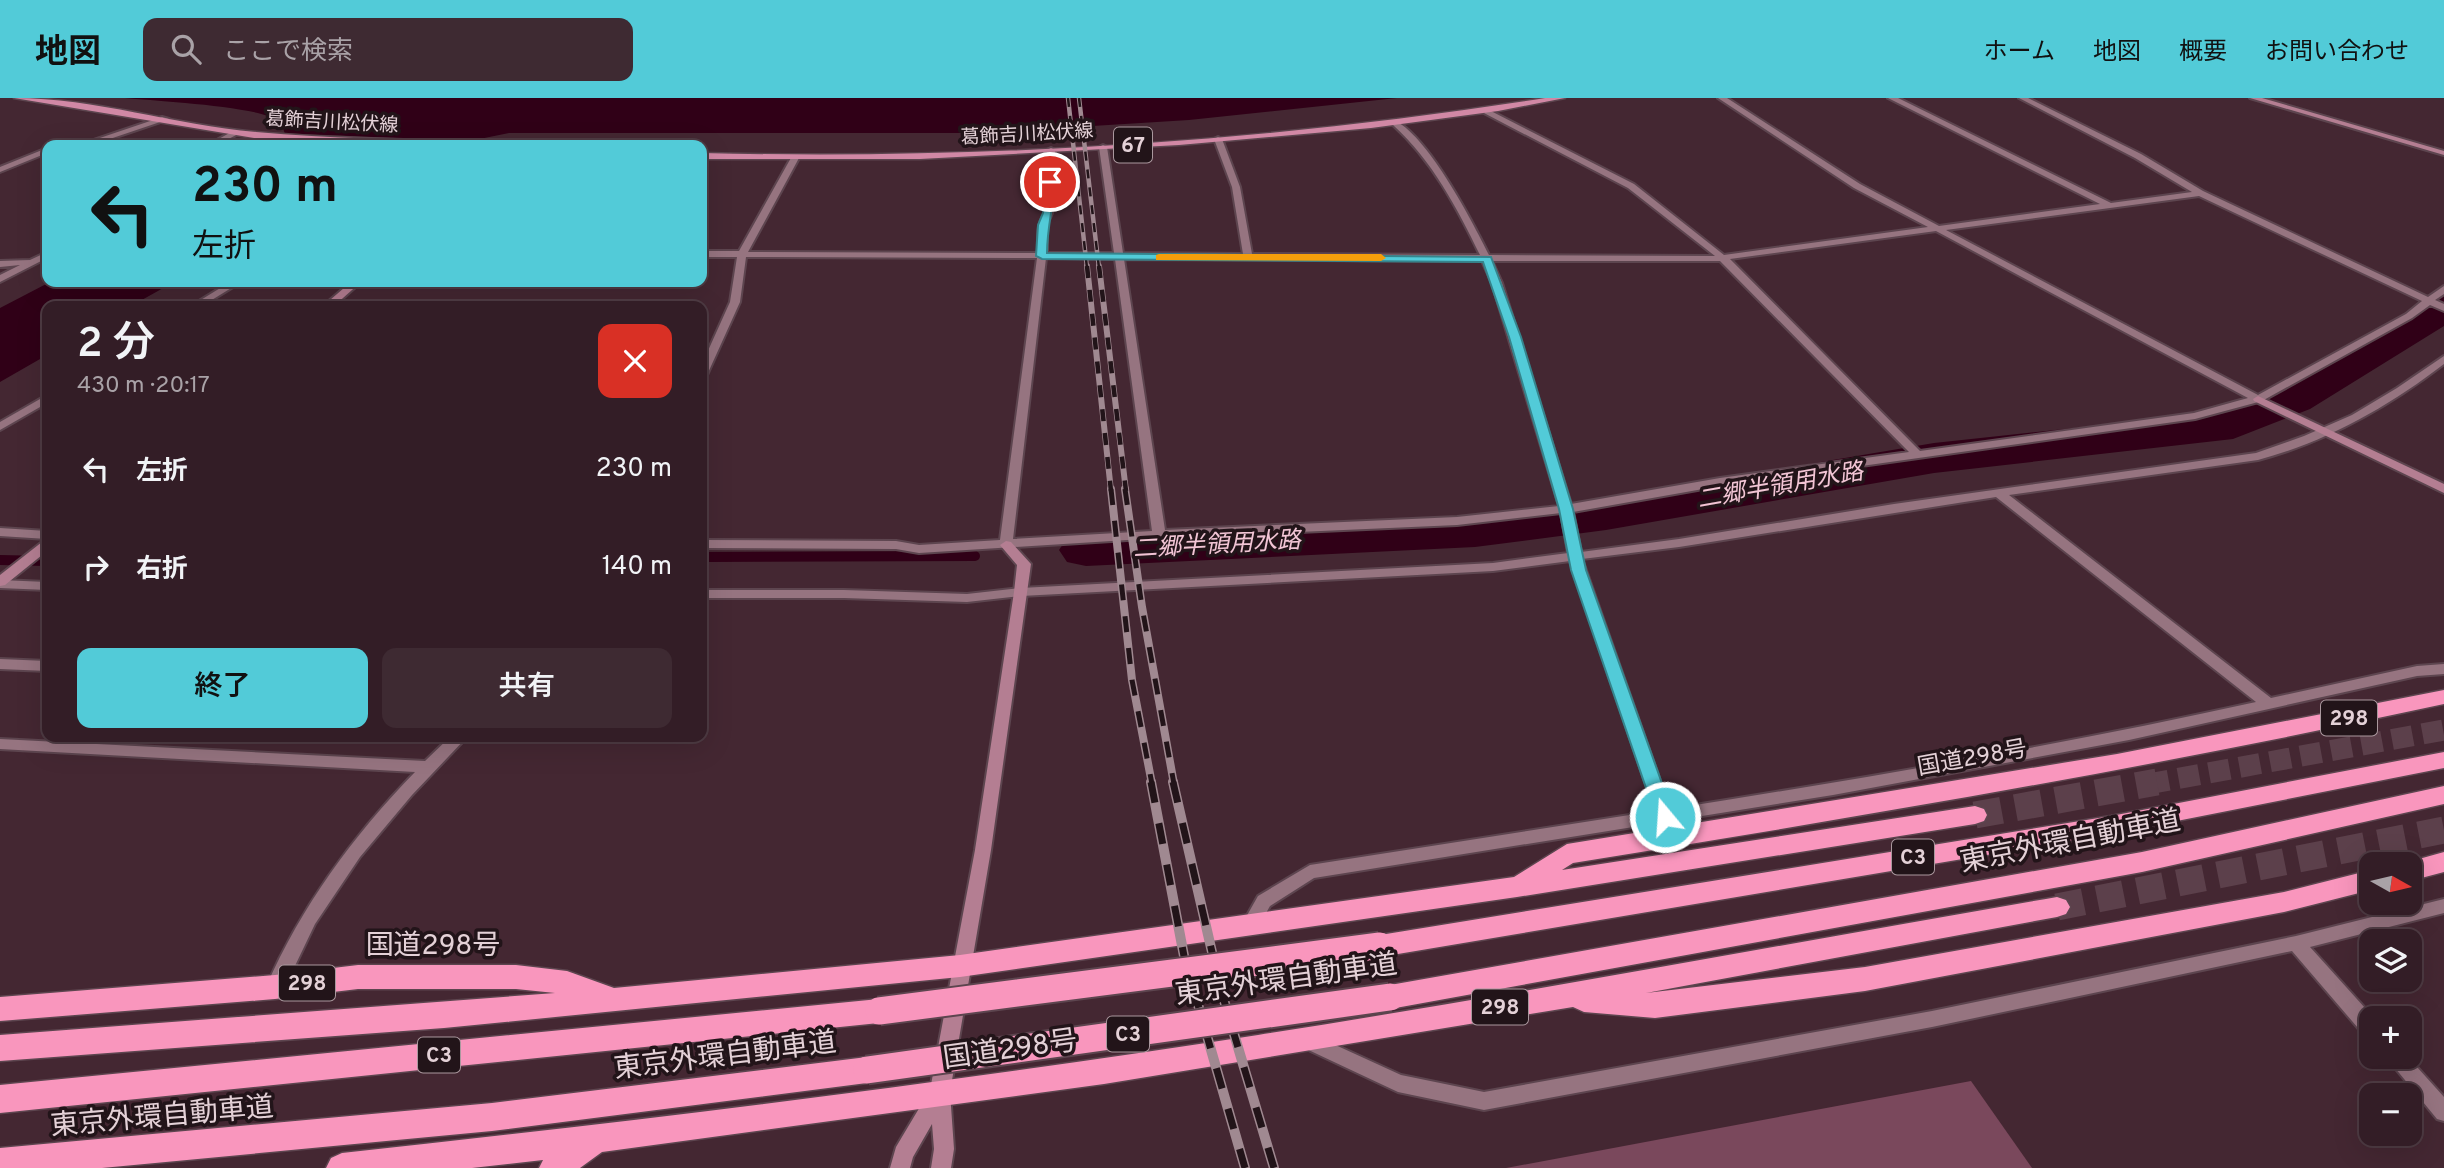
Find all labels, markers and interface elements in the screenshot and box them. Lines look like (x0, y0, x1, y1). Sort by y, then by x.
search box (143, 18, 633, 81)
icon: search (167, 30, 205, 68)
text: 地図 (35, 33, 101, 75)
text: ここで検索 (223, 36, 353, 69)
text: ホーム (1984, 38, 2055, 68)
text: 地図 (2093, 38, 2141, 68)
text: 概要 (2179, 38, 2227, 68)
text: お問い合わせ (2265, 38, 2409, 68)
street label: 葛飾吉川松伏線 (265, 108, 399, 138)
street label: 葛飾吉川松伏線 (960, 120, 1094, 150)
road number: 67 (1114, 128, 1152, 162)
pin (1020, 152, 1080, 212)
text: 230 m (192, 158, 338, 220)
icon: arrive (1031, 163, 1069, 201)
icon: left (77, 168, 168, 259)
text: 左折 (192, 228, 256, 268)
text: 2 分 (77, 319, 155, 372)
button: close (598, 324, 672, 398)
text: 430 m · 20:17 (77, 372, 210, 401)
icon: left (77, 450, 115, 488)
text: 230 m (596, 453, 672, 486)
text: 左折 (136, 456, 188, 489)
water label: 二郷半領用水路 (1695, 457, 1868, 516)
water label: 二郷半領用水路 (1132, 527, 1304, 565)
icon: right (77, 548, 115, 586)
text: 140 m (602, 551, 672, 584)
text: 右折 (136, 554, 188, 587)
button: 終了 (77, 648, 368, 728)
button: 共有 (382, 648, 672, 728)
road number: 298 (2321, 700, 2377, 736)
street label: 国道298号 (1915, 736, 2030, 783)
position arrow (1628, 780, 1702, 854)
street label: 東京外環自動車道 (1957, 804, 2184, 882)
road number: C3 (1892, 840, 1934, 874)
north arrow (2359, 852, 2422, 915)
map controls (2359, 852, 2422, 1146)
street label: 国道298号 (366, 929, 500, 965)
button: layers (2359, 929, 2422, 992)
street label: 東京外環自動車道 (1173, 948, 1400, 1014)
road number: 298 (279, 966, 335, 1001)
road number: 298 (1472, 990, 1528, 1024)
button: + (2359, 1006, 2422, 1069)
road number: C3 (1107, 1016, 1149, 1052)
street label: 国道298号 (941, 1024, 1080, 1078)
street label: 東京外環自動車道 (612, 1025, 839, 1088)
road number: C3 (418, 1038, 460, 1072)
button: − (2359, 1083, 2422, 1146)
street label: 東京外環自動車道 (49, 1090, 275, 1146)

